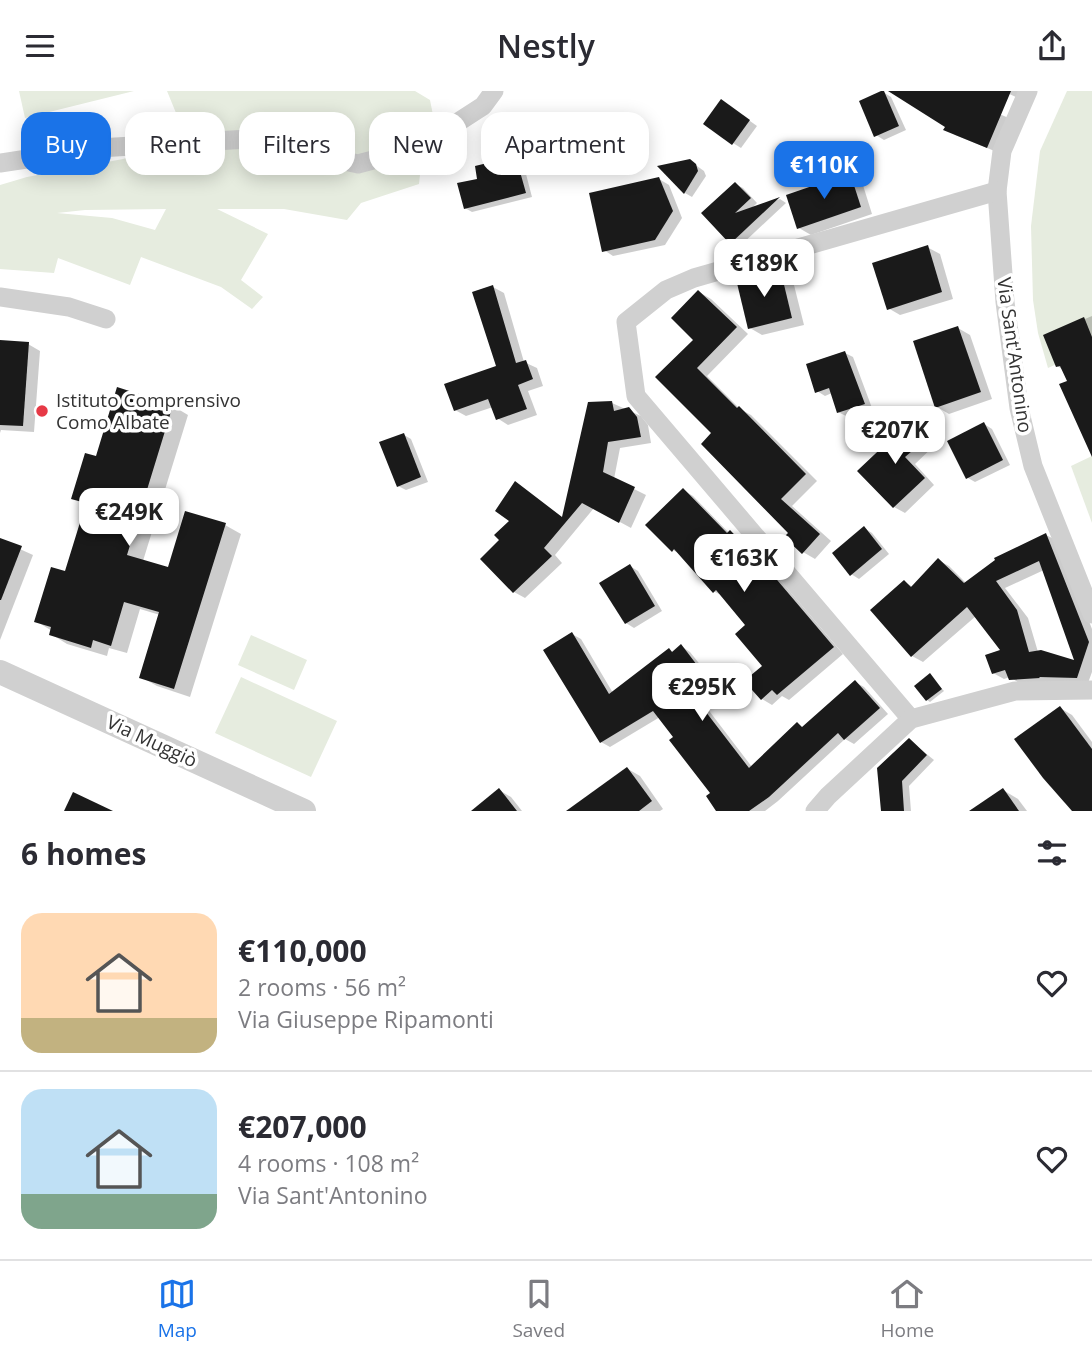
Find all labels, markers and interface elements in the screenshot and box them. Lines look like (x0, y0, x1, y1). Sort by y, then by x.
text: Nestly (497, 24, 595, 67)
icon: menu (21, 27, 59, 65)
icon: share (1033, 27, 1071, 65)
chip: Buy (21, 112, 111, 175)
chip: Rent (125, 112, 225, 175)
chip: Filters (239, 112, 355, 175)
chip: New (369, 112, 467, 175)
chip: Apartment (481, 112, 649, 175)
pin: €110K (775, 141, 873, 201)
text: €110K (790, 148, 858, 180)
pin: €189K (715, 239, 813, 299)
text: €189K (730, 246, 798, 278)
street label: Via Sant'Antonino (991, 276, 1039, 434)
place label: Istituto Comprensivo Como Albate (56, 387, 241, 435)
marker: Istituto Comprensivo Como Albate (34, 403, 50, 419)
pin: €207K (846, 407, 944, 466)
text: €207K (861, 413, 929, 445)
pin: €249K (80, 489, 178, 548)
text: €249K (95, 495, 163, 527)
pin: €163K (695, 535, 793, 594)
text: €163K (710, 541, 778, 573)
pin: €295K (653, 663, 751, 723)
text: €295K (668, 670, 736, 702)
street label: Via Muggiò (102, 709, 202, 773)
text: 6 homes (21, 833, 146, 874)
icon: filters (1033, 834, 1071, 872)
text: €110,000 (238, 930, 367, 971)
icon: home (77, 941, 161, 1025)
icon: heart (1033, 964, 1071, 1002)
text: 2 rooms · 56 m² (238, 971, 406, 1003)
text: Via Giuseppe Ripamonti (238, 1003, 494, 1035)
text: €207,000 (238, 1106, 367, 1147)
icon: home (77, 1117, 161, 1201)
icon: heart (1033, 1140, 1071, 1178)
text: 4 rooms · 108 m² (238, 1147, 419, 1179)
text: Via Sant'Antonino (238, 1179, 428, 1211)
tab: Map (158, 1275, 197, 1343)
tab: Saved (512, 1275, 565, 1343)
tab: Home (881, 1275, 934, 1343)

